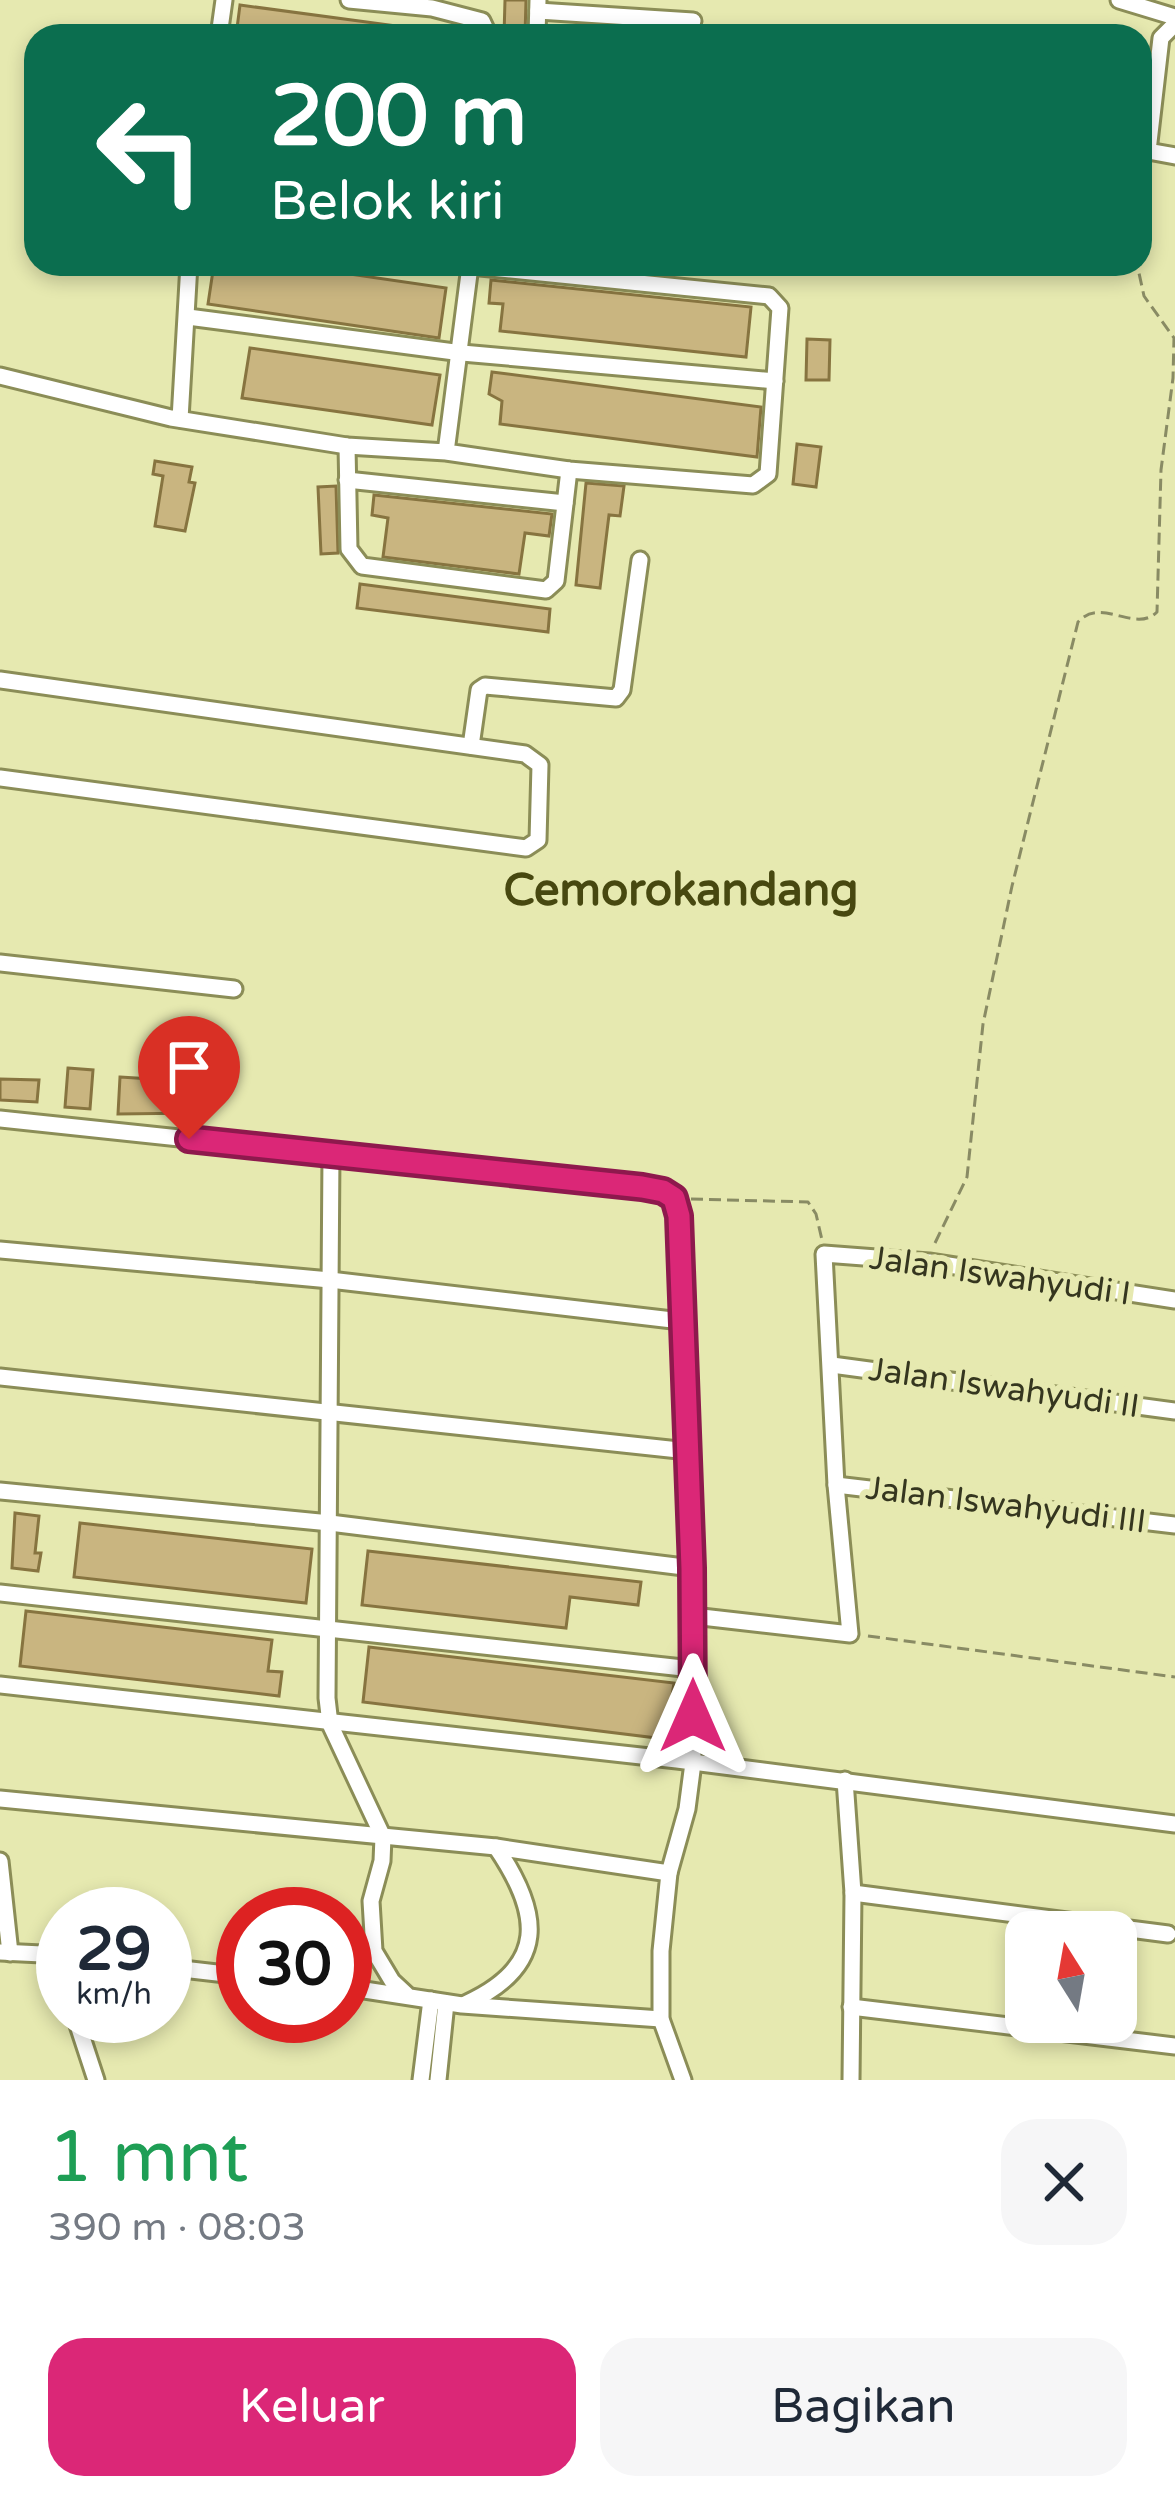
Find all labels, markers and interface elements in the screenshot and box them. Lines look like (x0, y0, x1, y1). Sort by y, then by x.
text: 200 m (270, 67, 527, 168)
icon: left (72, 72, 228, 228)
text: Belok kiri (270, 169, 504, 234)
district label: Cemorokandang (504, 864, 858, 918)
pin (138, 1016, 240, 1139)
icon: arrive (156, 1034, 222, 1100)
street label: Jalan Iswahyudi I (867, 1238, 1133, 1314)
street label: Jalan Iswahyudi II (866, 1350, 1142, 1426)
street label: Jalan Iswahyudi III (864, 1468, 1148, 1542)
position arrow (630, 1653, 756, 1779)
speed limit sign: 30 (216, 1887, 372, 2043)
north arrow (1005, 1911, 1137, 2043)
map controls (1005, 1911, 1137, 2043)
text: 29 (76, 1914, 152, 1986)
text: km/h (76, 1976, 152, 2013)
text: 1 mnt (48, 2115, 249, 2202)
button: close (1001, 2119, 1127, 2245)
text: 390 m · 08:03 (48, 2204, 306, 2251)
button: Keluar (48, 2338, 576, 2476)
button: Bagikan (600, 2338, 1127, 2476)

